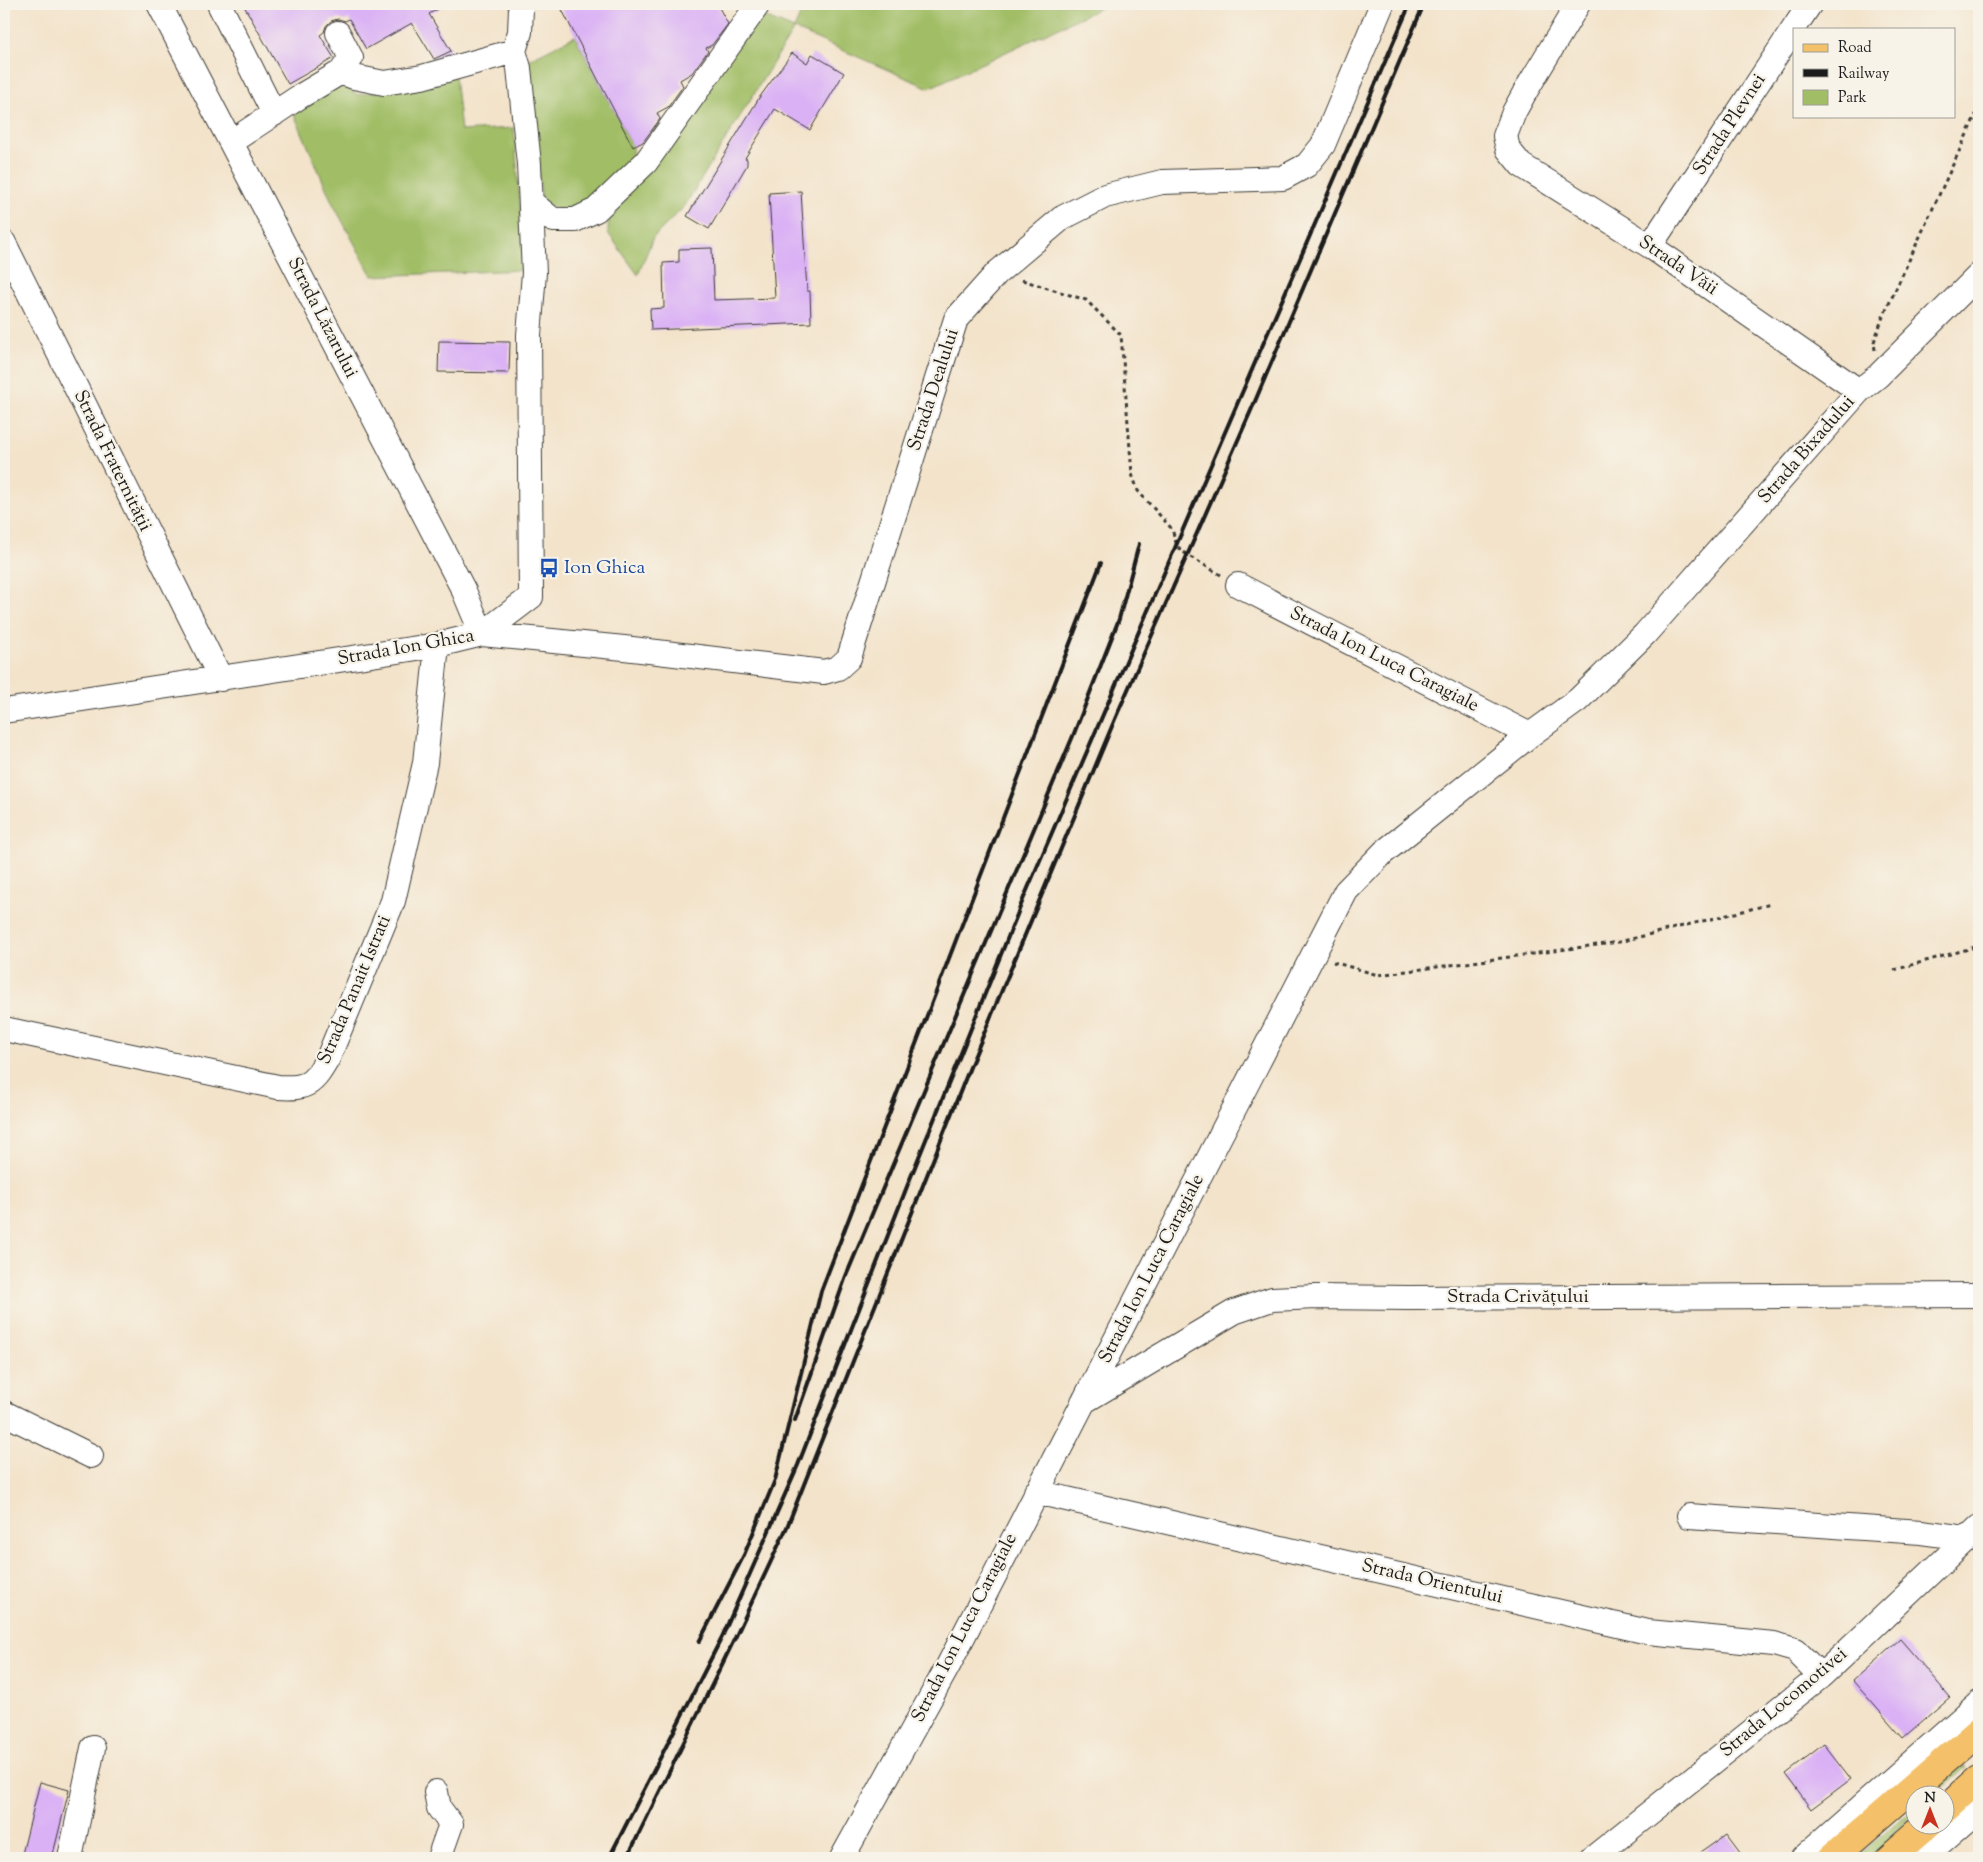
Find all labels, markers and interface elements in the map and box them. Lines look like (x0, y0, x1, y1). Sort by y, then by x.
legend (1793, 28, 1956, 118)
text: Road (1838, 38, 1872, 59)
text: Railway (1838, 64, 1890, 85)
street label: Strada Plevnei (1687, 69, 1773, 181)
text: Park (1838, 88, 1867, 109)
street label: Strada Văii (1633, 229, 1723, 303)
street label: Strada Lăzarului (280, 253, 364, 383)
street label: Strada Dealului (902, 325, 966, 455)
street label: Strada Fraternității (66, 386, 158, 536)
street label: Strada Bixadului (1752, 390, 1862, 510)
place label: Ion Ghica (564, 555, 645, 582)
bus stop icon: Ion Ghica (538, 557, 560, 579)
street label: Strada Ion Luca Caragiale (1285, 600, 1483, 720)
street label: Strada Ion Ghica (336, 623, 477, 673)
street label: Strada Panait Istrati (311, 911, 399, 1069)
street label: Strada Ion Luca Caragiale (1092, 1170, 1212, 1368)
street label: Strada Crivățului (1447, 1284, 1589, 1311)
street label: Strada Ion Luca Caragiale (905, 1529, 1025, 1727)
street label: Strada Orientului (1359, 1553, 1505, 1611)
street label: Strada Locomotivei (1714, 1642, 1854, 1764)
north arrow (1906, 1784, 1956, 1834)
text: N (1924, 1789, 1936, 1809)

